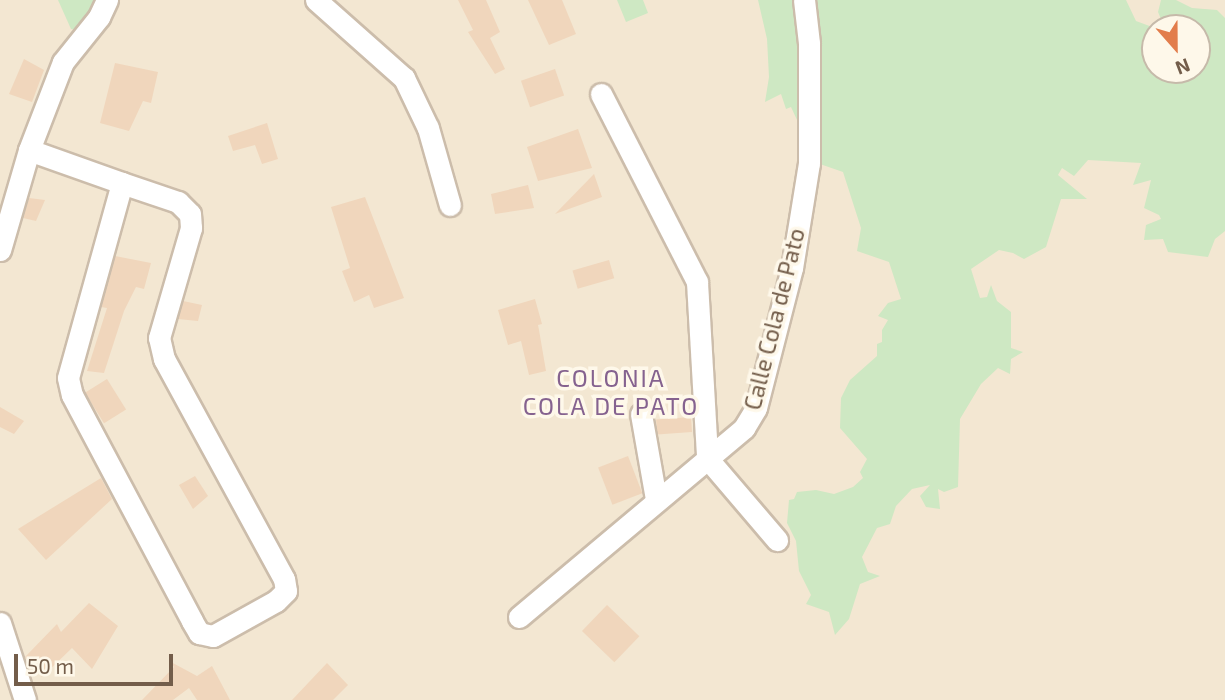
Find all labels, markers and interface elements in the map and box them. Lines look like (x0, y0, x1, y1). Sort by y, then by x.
north arrow (1141, 14, 1211, 84)
text: N (1172, 54, 1194, 80)
street label: Calle Cola de Pato (738, 225, 810, 413)
district label: COLONIA COLA DE PATO (524, 364, 698, 420)
scale bar (18, 640, 177, 684)
text: 50 m (27, 653, 74, 678)

